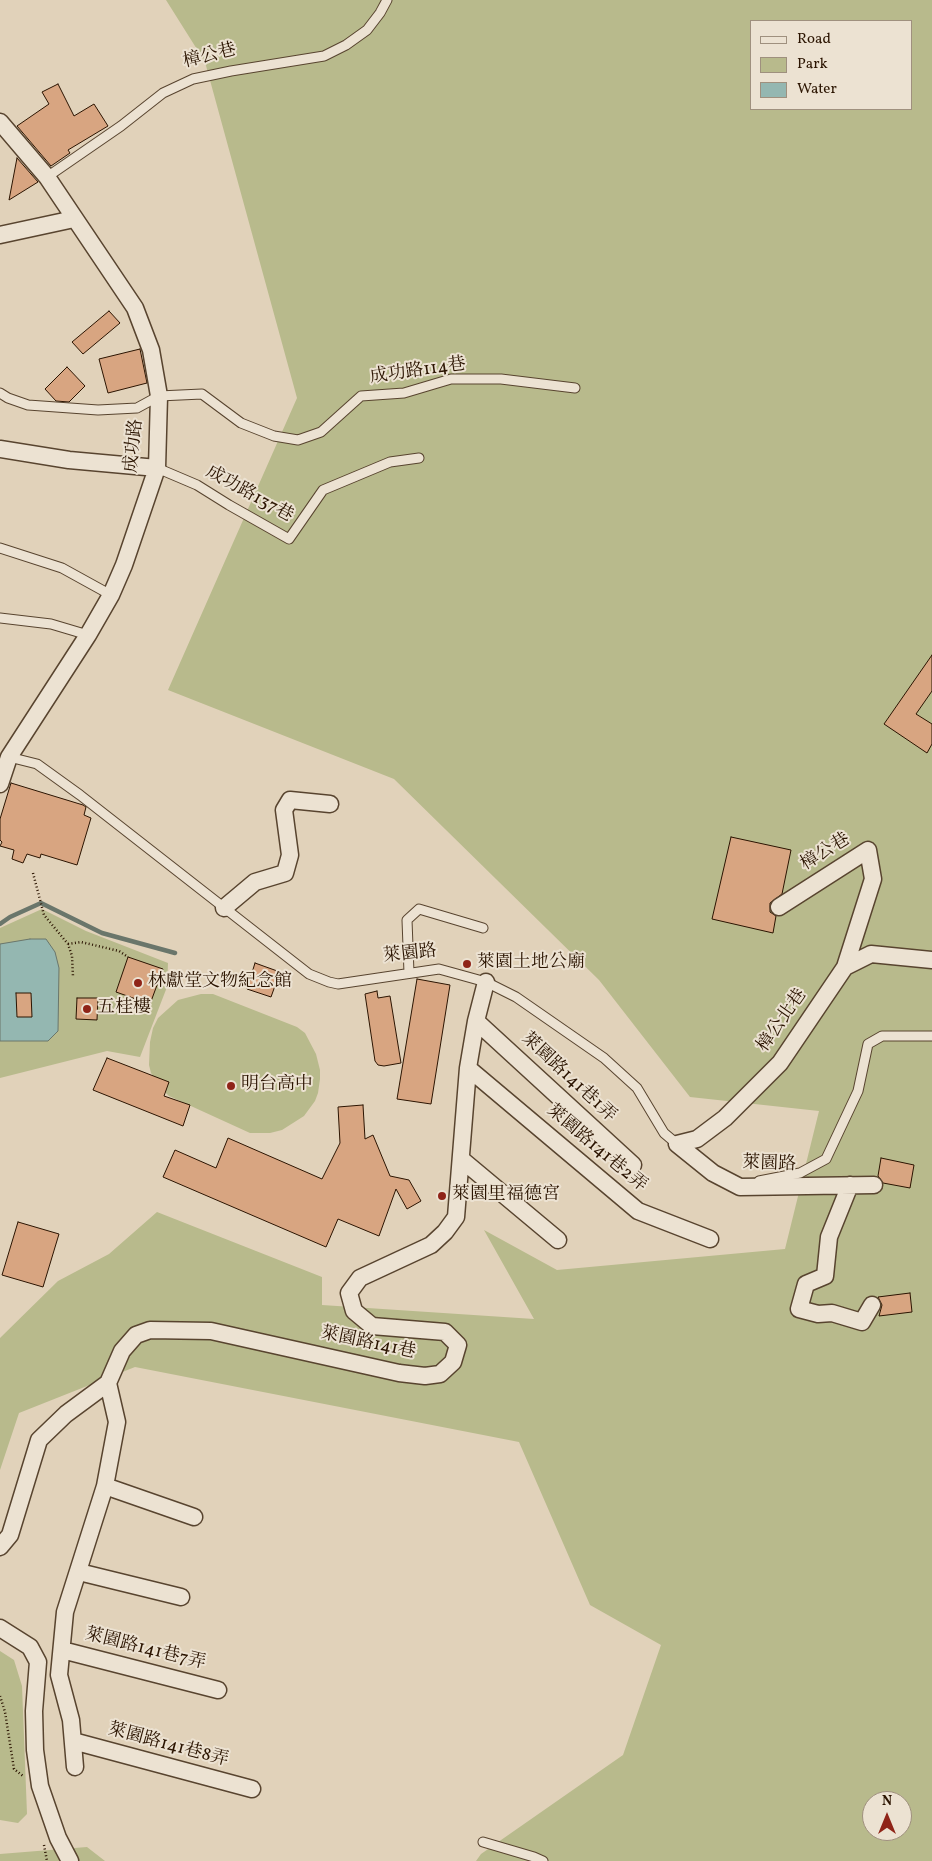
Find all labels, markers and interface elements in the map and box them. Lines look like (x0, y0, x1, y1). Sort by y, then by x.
legend (750, 20, 912, 110)
text: Road (797, 29, 831, 50)
street label: 樟公巷 (181, 40, 239, 74)
text: Park (797, 54, 828, 75)
text: Water (797, 79, 837, 100)
street label: 成功路114巷 (369, 355, 467, 389)
street label: 成功路 (121, 418, 149, 474)
street label: 成功路137巷 (201, 462, 297, 528)
street label: 樟公巷 (797, 830, 855, 876)
street label: 萊園路 (382, 941, 438, 969)
place label: 萊園土地公廟 (477, 953, 585, 975)
marker: 萊園土地公廟 (461, 958, 473, 970)
place label: 林獻堂文物紀念館 (148, 972, 292, 994)
marker: 林獻堂文物紀念館 (132, 977, 144, 989)
street label: 樟公北巷 (754, 985, 812, 1057)
place label: 五桂樓 (97, 998, 151, 1020)
marker: 五桂樓 (81, 1003, 93, 1015)
street label: 萊園路141巷1弄 (516, 1029, 620, 1127)
place label: 明台高中 (241, 1075, 313, 1097)
marker: 明台高中 (225, 1080, 237, 1092)
street label: 萊園路141巷2弄 (541, 1101, 651, 1197)
street label: 萊園路 (742, 1153, 796, 1177)
place label: 萊園里福德宮 (452, 1185, 560, 1207)
marker: 萊園里福德宮 (436, 1190, 448, 1202)
street label: 萊園路141巷 (318, 1323, 418, 1365)
street label: 萊園路141巷7弄 (82, 1625, 208, 1675)
street label: 萊園路141巷8弄 (105, 1720, 231, 1772)
north arrow (862, 1791, 912, 1841)
text: N (882, 1792, 892, 1811)

